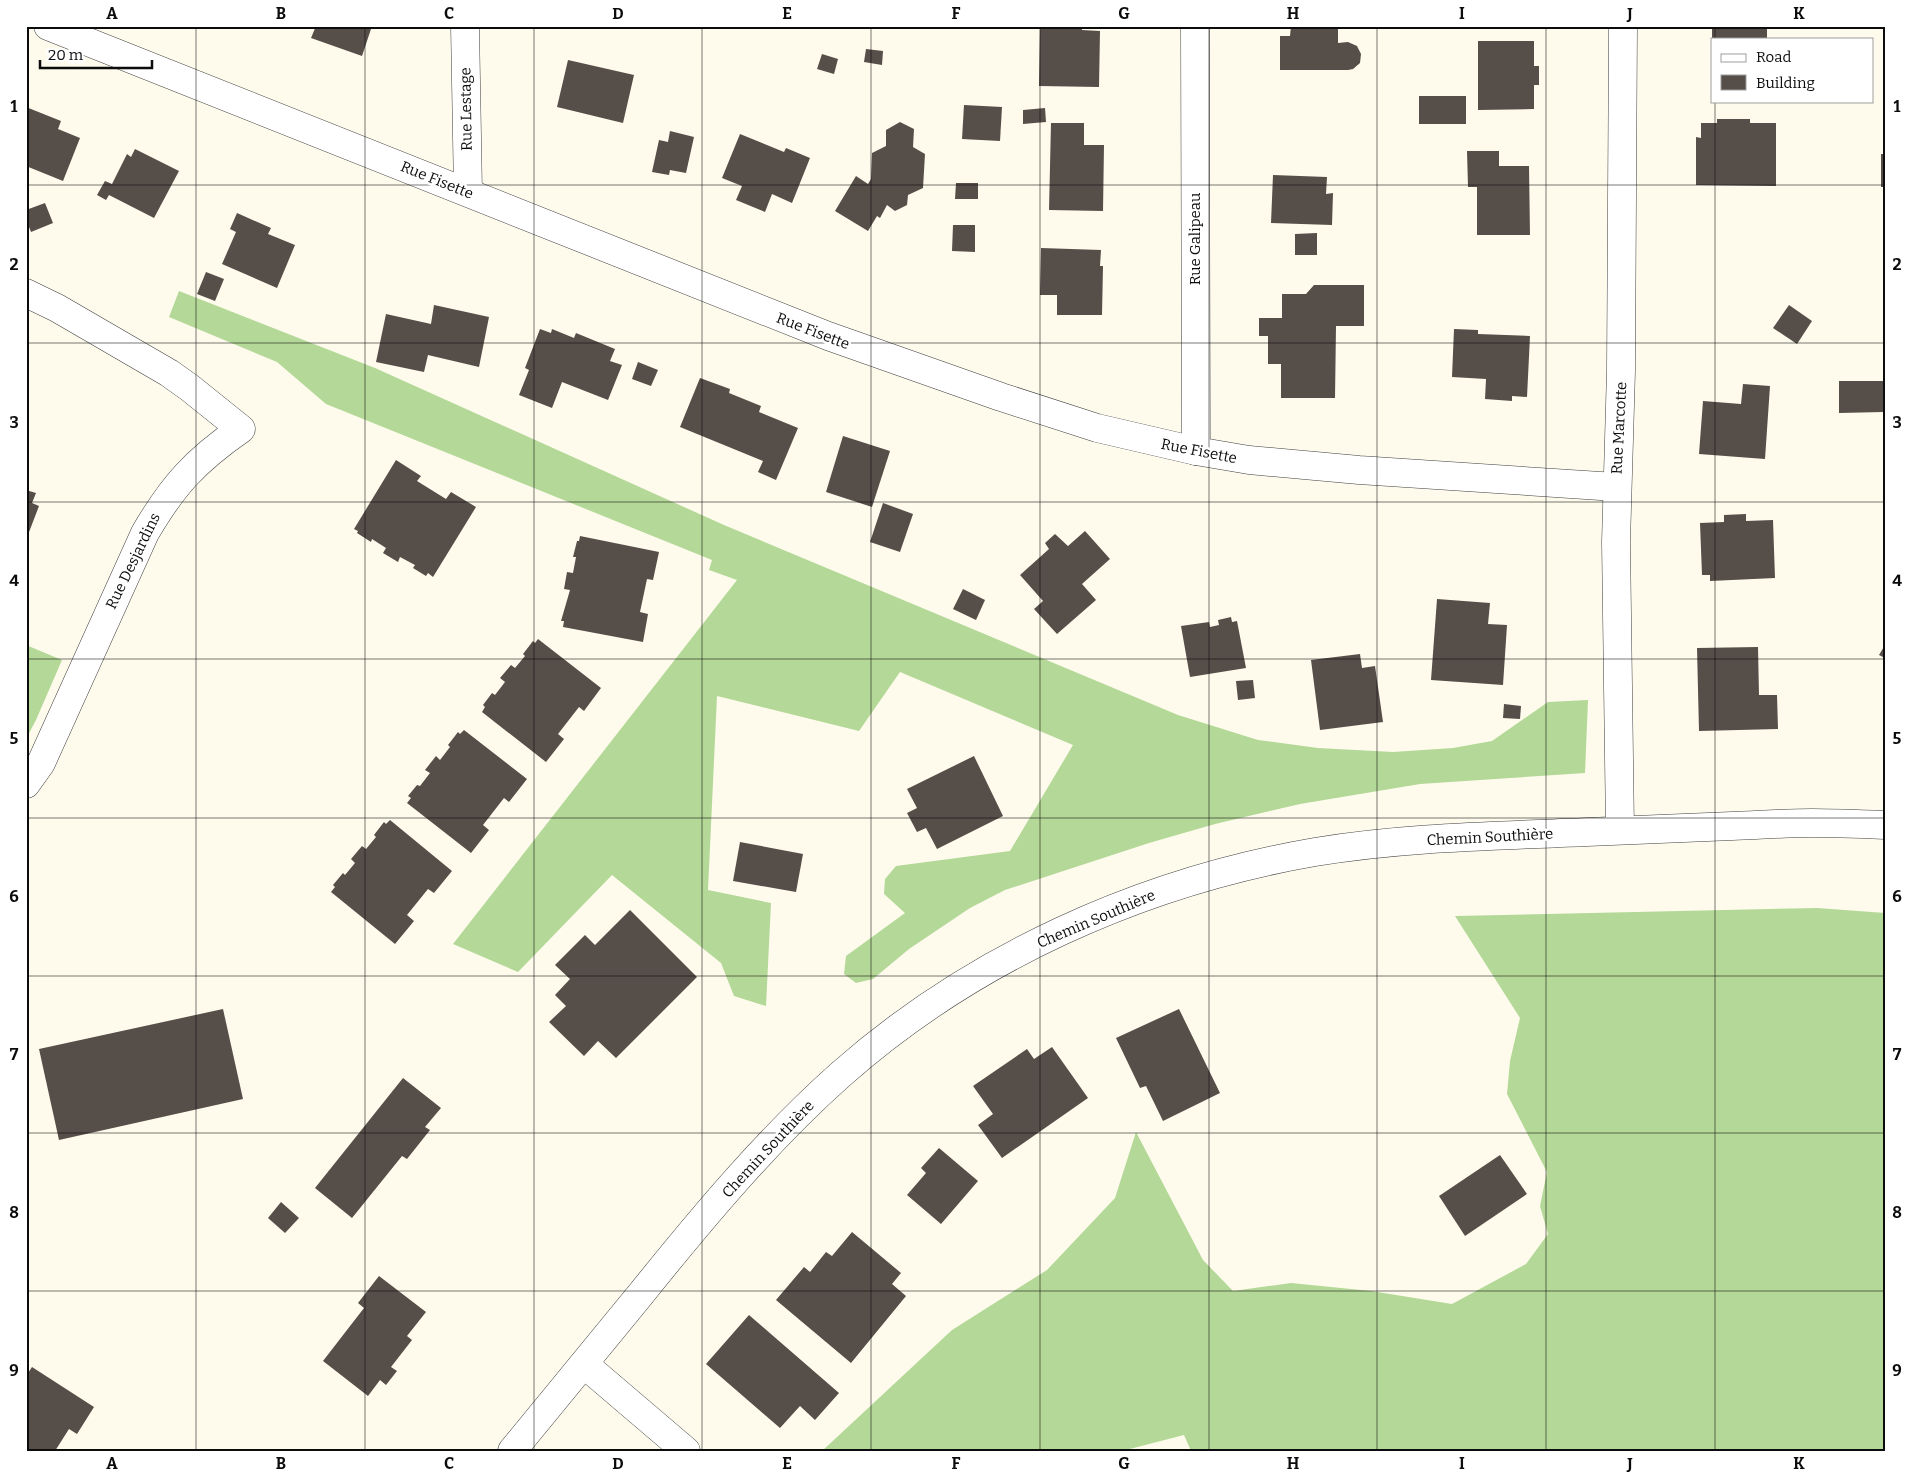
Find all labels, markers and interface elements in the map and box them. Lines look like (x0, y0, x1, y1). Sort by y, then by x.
text: A (106, 4, 118, 23)
text: B (276, 4, 286, 23)
text: C (444, 4, 454, 23)
text: D (612, 4, 624, 23)
text: E (782, 4, 792, 23)
text: F (952, 4, 961, 23)
text: G (1118, 4, 1130, 23)
text: H (1287, 4, 1300, 23)
text: I (1459, 4, 1465, 23)
text: J (1626, 4, 1633, 23)
text: K (1793, 4, 1805, 23)
scale bar (40, 38, 152, 70)
legend (1711, 38, 1874, 102)
text: 20 m (48, 46, 84, 64)
text: Road (1756, 48, 1791, 66)
street label: Rue Lestage (456, 67, 476, 151)
text: Building (1756, 74, 1815, 92)
text: 1 (11, 97, 18, 116)
text: 1 (1894, 97, 1901, 116)
street label: Rue Fisette (398, 157, 476, 203)
street label: Rue Galipeau (1186, 193, 1204, 285)
text: 2 (9, 255, 19, 274)
text: 2 (1892, 255, 1902, 274)
street label: Rue Fisette (774, 309, 852, 353)
street label: Rue Marcotte (1608, 381, 1630, 475)
text: 3 (9, 413, 19, 432)
text: 3 (1892, 413, 1902, 432)
street label: Rue Fisette (1159, 435, 1239, 467)
street label: Rue Desjardins (102, 510, 164, 612)
text: 4 (9, 571, 19, 590)
text: 4 (1892, 571, 1902, 590)
text: 5 (10, 729, 19, 748)
text: 5 (1893, 729, 1902, 748)
street label: Chemin Southière (1426, 825, 1554, 849)
street label: Chemin Southière (1034, 886, 1158, 952)
text: 6 (9, 887, 19, 906)
text: 6 (1892, 887, 1902, 906)
text: 7 (10, 1045, 19, 1064)
text: 7 (1893, 1045, 1902, 1064)
street label: Chemin Southière (718, 1097, 818, 1201)
text: 8 (9, 1203, 19, 1222)
text: 8 (1892, 1203, 1902, 1222)
text: 9 (9, 1361, 19, 1380)
text: 9 (1892, 1361, 1902, 1380)
text: A (106, 1454, 118, 1473)
text: B (276, 1454, 286, 1473)
text: C (444, 1454, 454, 1473)
text: D (612, 1454, 624, 1473)
text: E (782, 1454, 792, 1473)
text: F (952, 1454, 961, 1473)
text: G (1118, 1454, 1130, 1473)
text: H (1287, 1454, 1300, 1473)
text: I (1459, 1454, 1465, 1473)
text: J (1626, 1454, 1633, 1473)
text: K (1793, 1454, 1805, 1473)

